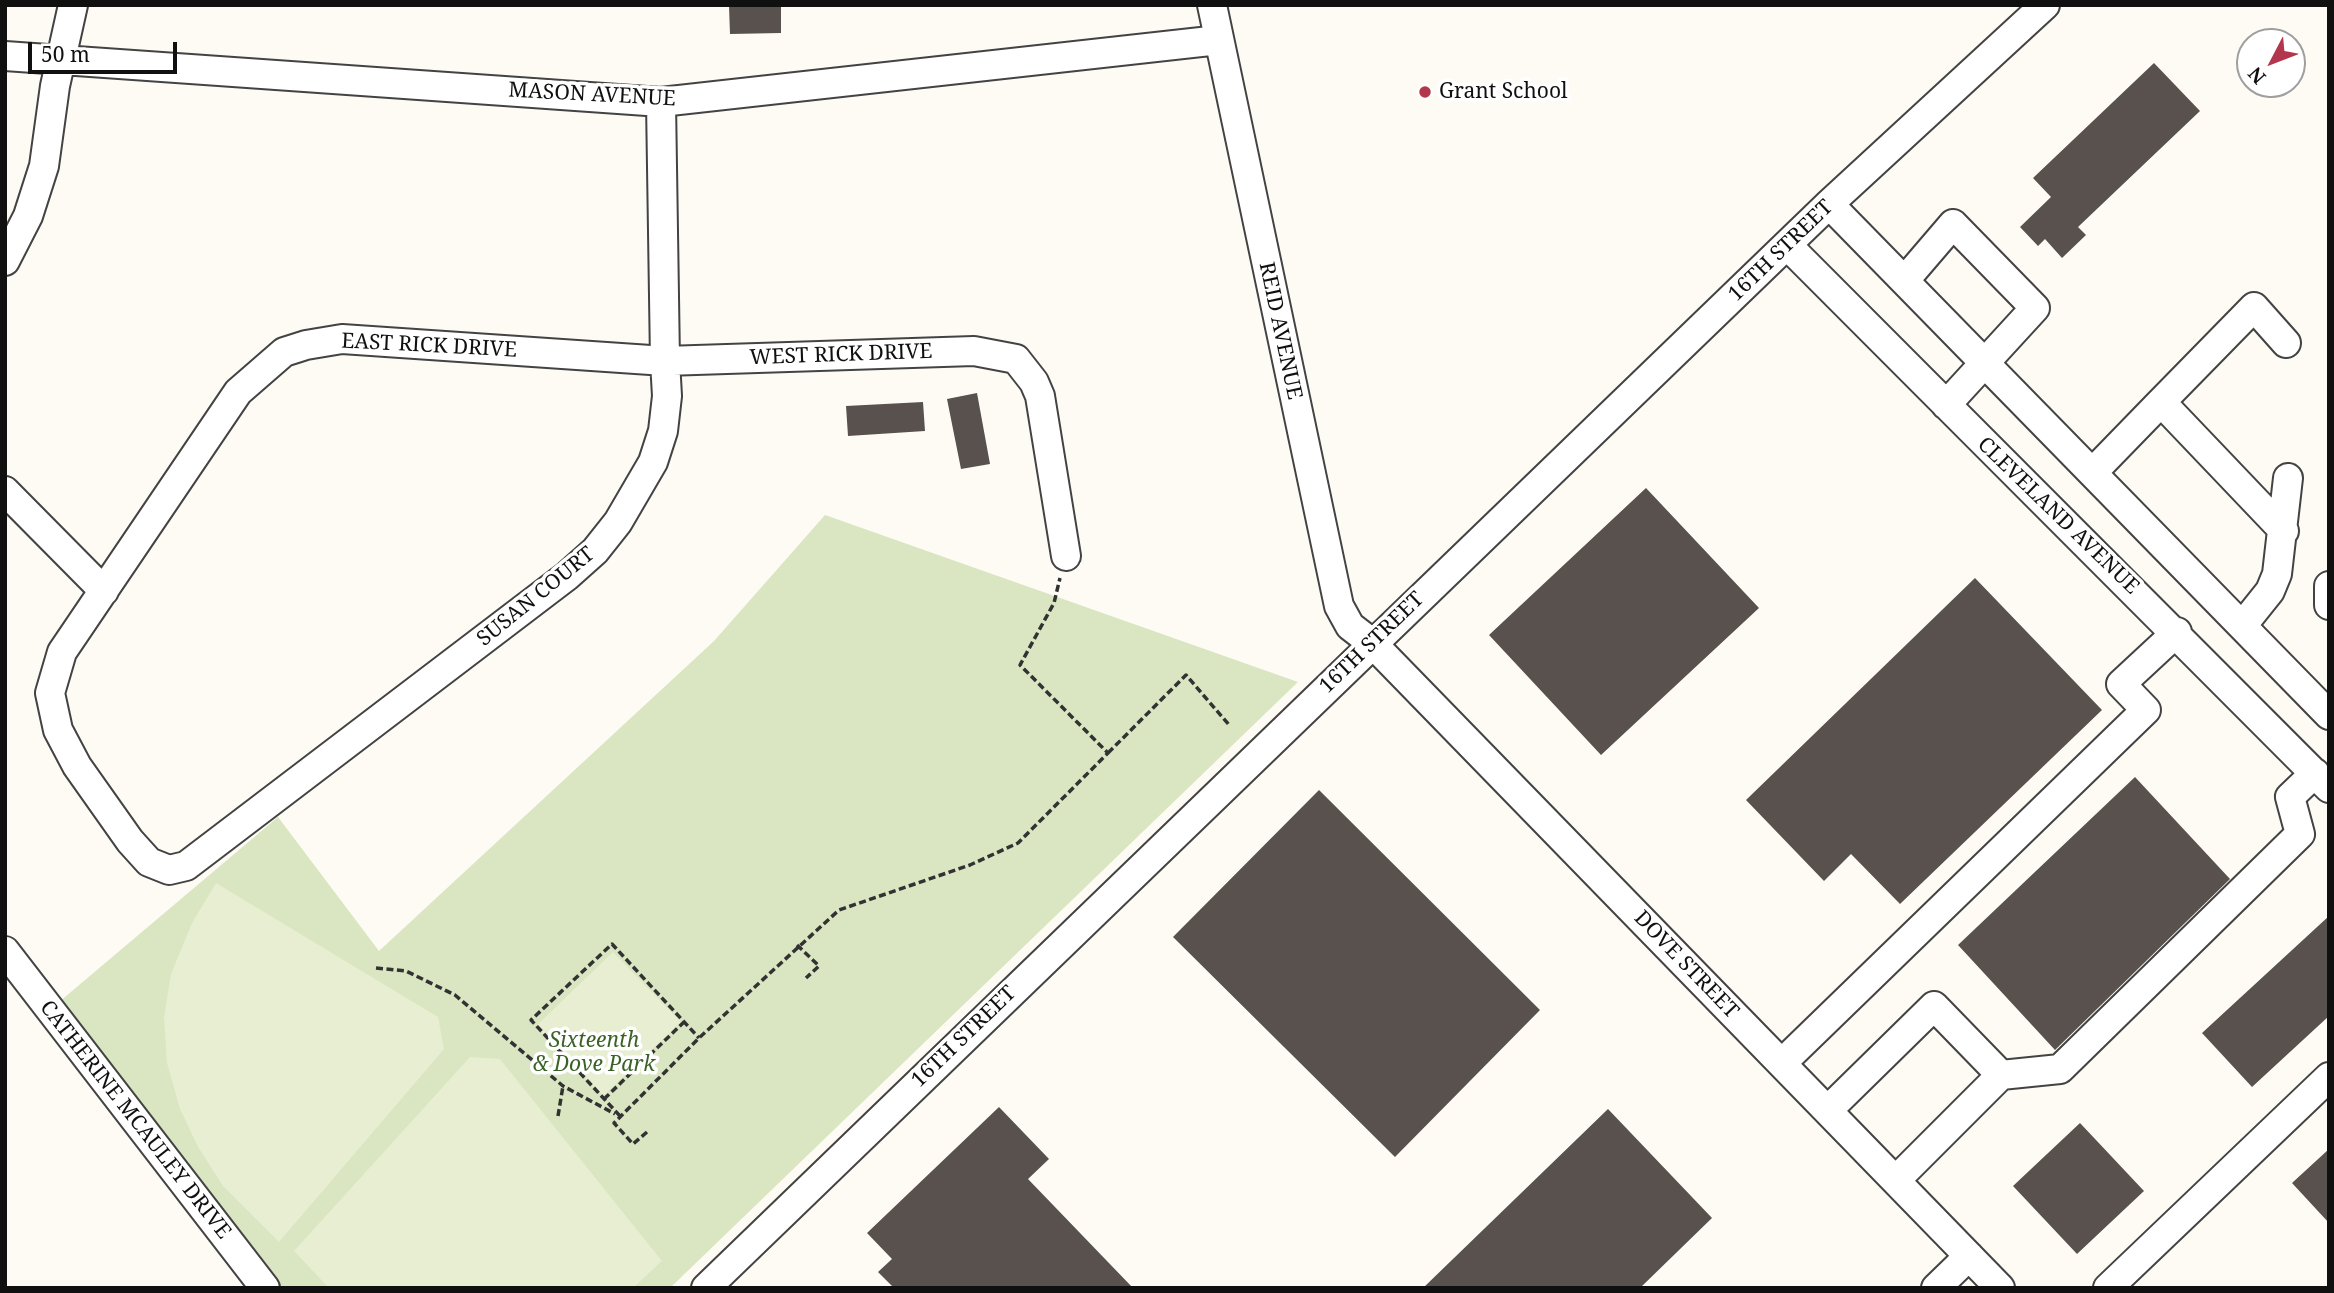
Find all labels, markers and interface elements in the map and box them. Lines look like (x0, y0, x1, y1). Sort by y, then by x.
scale bar (32, 28, 180, 72)
north arrow (2236, 28, 2306, 98)
text: 50 m (41, 40, 90, 68)
text: N (2242, 61, 2272, 90)
street label: MASON AVENUE (508, 78, 676, 112)
place label: Grant School (1439, 79, 1568, 105)
marker: Grant School (1417, 84, 1433, 100)
street label: 16TH STREET (1724, 195, 1838, 307)
street label: REID AVENUE (1253, 260, 1307, 402)
street label: EAST RICK DRIVE (341, 329, 517, 363)
street label: WEST RICK DRIVE (749, 339, 933, 371)
street label: CLEVELAND AVENUE (1972, 432, 2144, 600)
street label: SUSAN COURT (472, 542, 600, 652)
street label: 16TH STREET (1315, 587, 1429, 699)
street label: DOVE STREET (1628, 906, 1744, 1024)
street label: 16TH STREET (907, 981, 1021, 1093)
street label: CATHERINE MCAULEY DRIVE (34, 996, 236, 1244)
park label: Sixteenth & Dove Park (533, 1028, 655, 1078)

